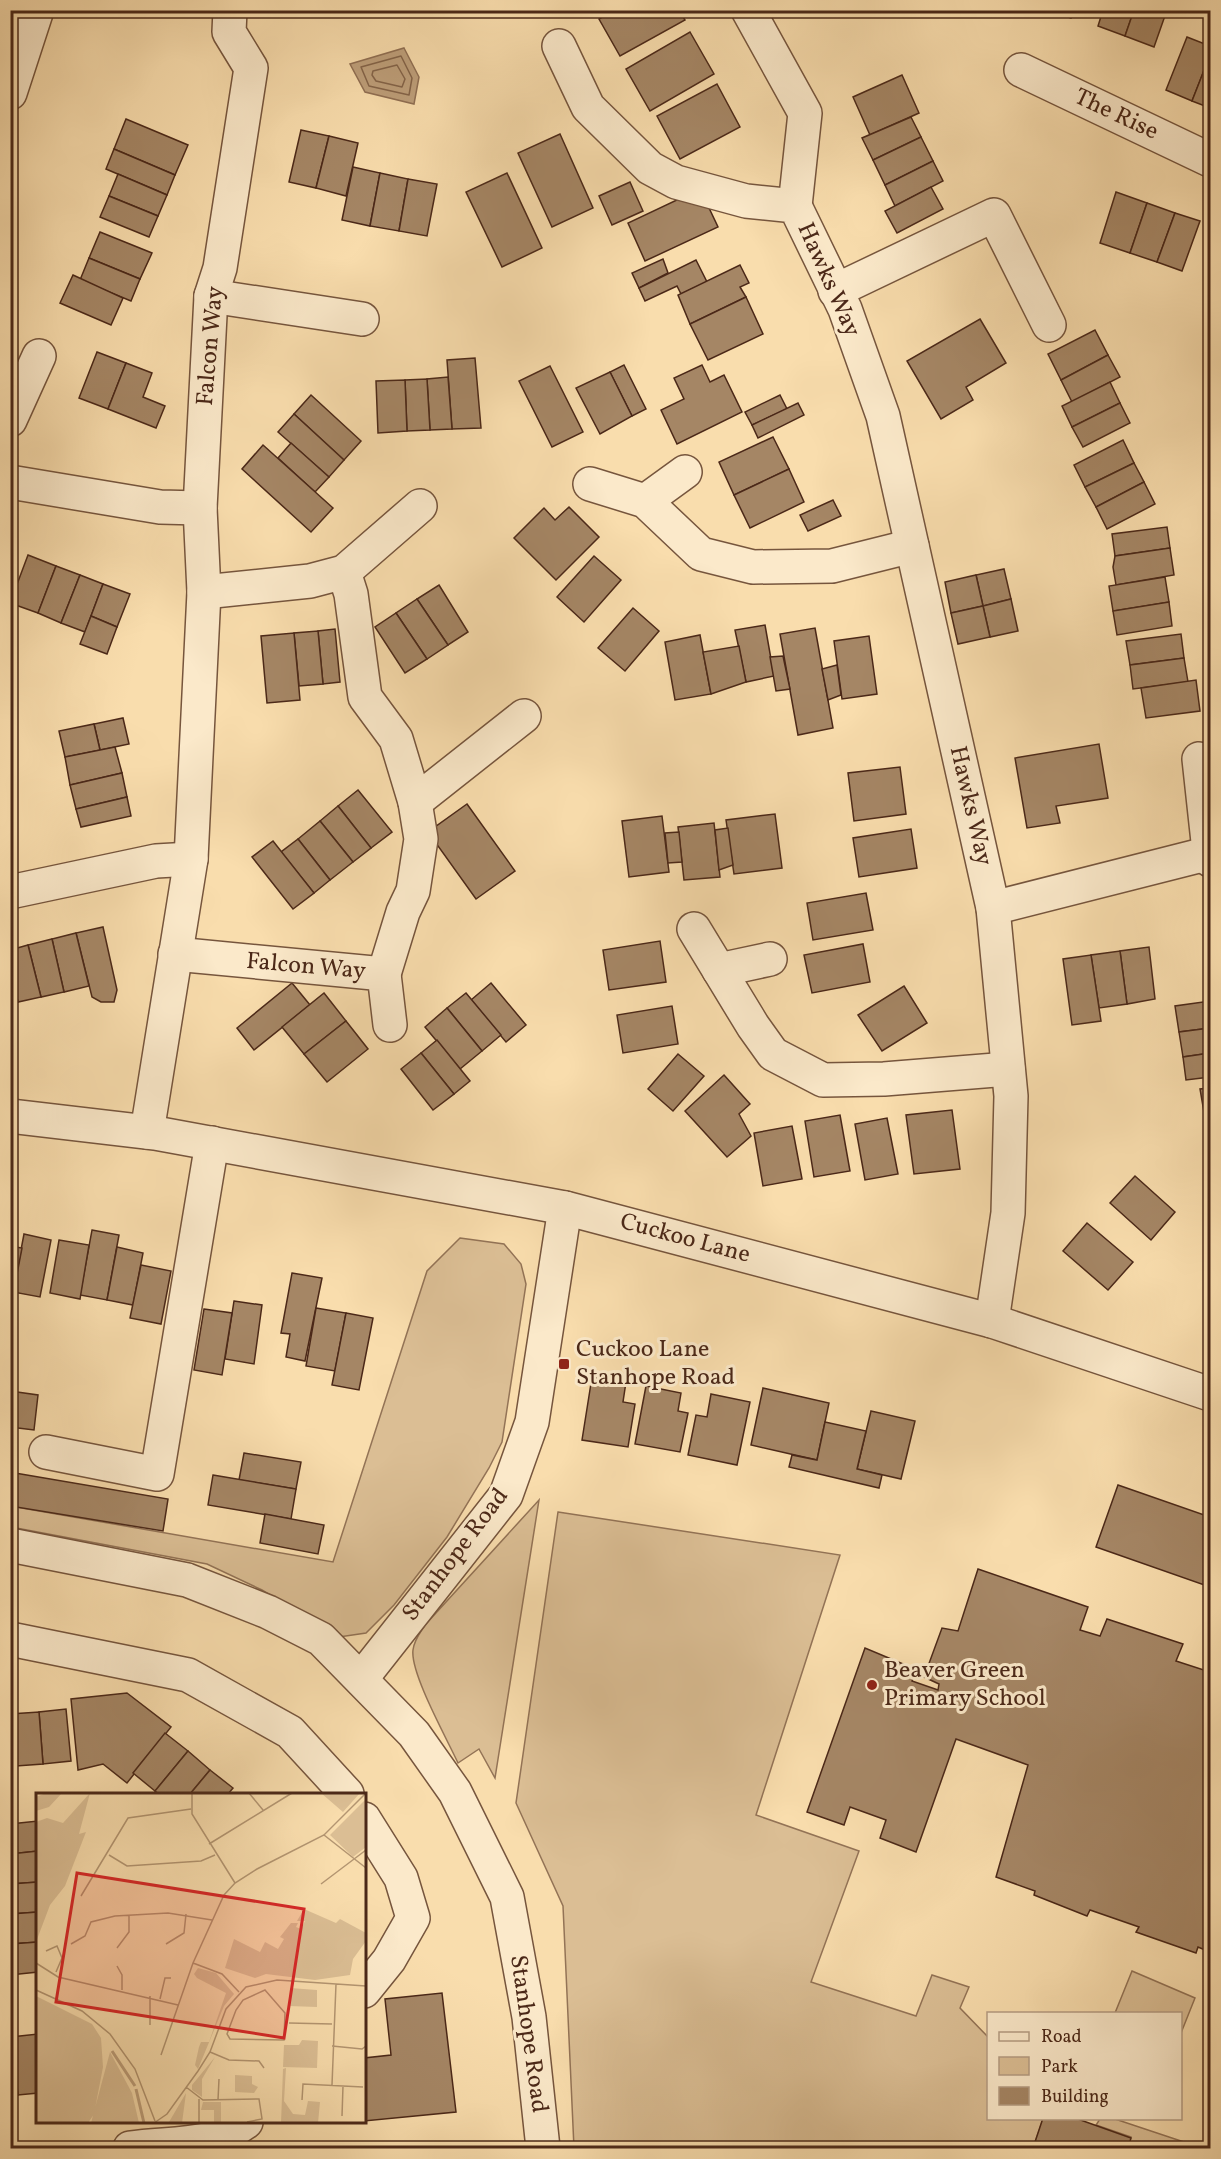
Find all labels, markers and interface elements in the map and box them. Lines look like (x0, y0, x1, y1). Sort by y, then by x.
street label: The Rise (1068, 81, 1164, 149)
street label: Hawks Way (788, 217, 868, 343)
street label: Falcon Way (189, 285, 233, 407)
street label: Hawks Way (940, 743, 1000, 869)
street label: Falcon Way (245, 945, 367, 989)
street label: Cuckoo Lane (616, 1205, 754, 1273)
place label: Cuckoo Lane Stanhope Road (576, 1333, 735, 1395)
marker: Cuckoo Lane Stanhope Road (557, 1357, 571, 1371)
street label: Stanhope Road (395, 1481, 517, 1629)
place label: Beaver Green Primary School (884, 1654, 1046, 1716)
marker: Beaver Green Primary School (865, 1678, 879, 1692)
inset map (36, 1793, 366, 2123)
street label: Stanhope Road (500, 1953, 556, 2115)
legend (987, 2012, 1182, 2120)
text: Road (1041, 2025, 1082, 2050)
text: Park (1041, 2055, 1078, 2080)
text: Building (1041, 2085, 1109, 2110)

